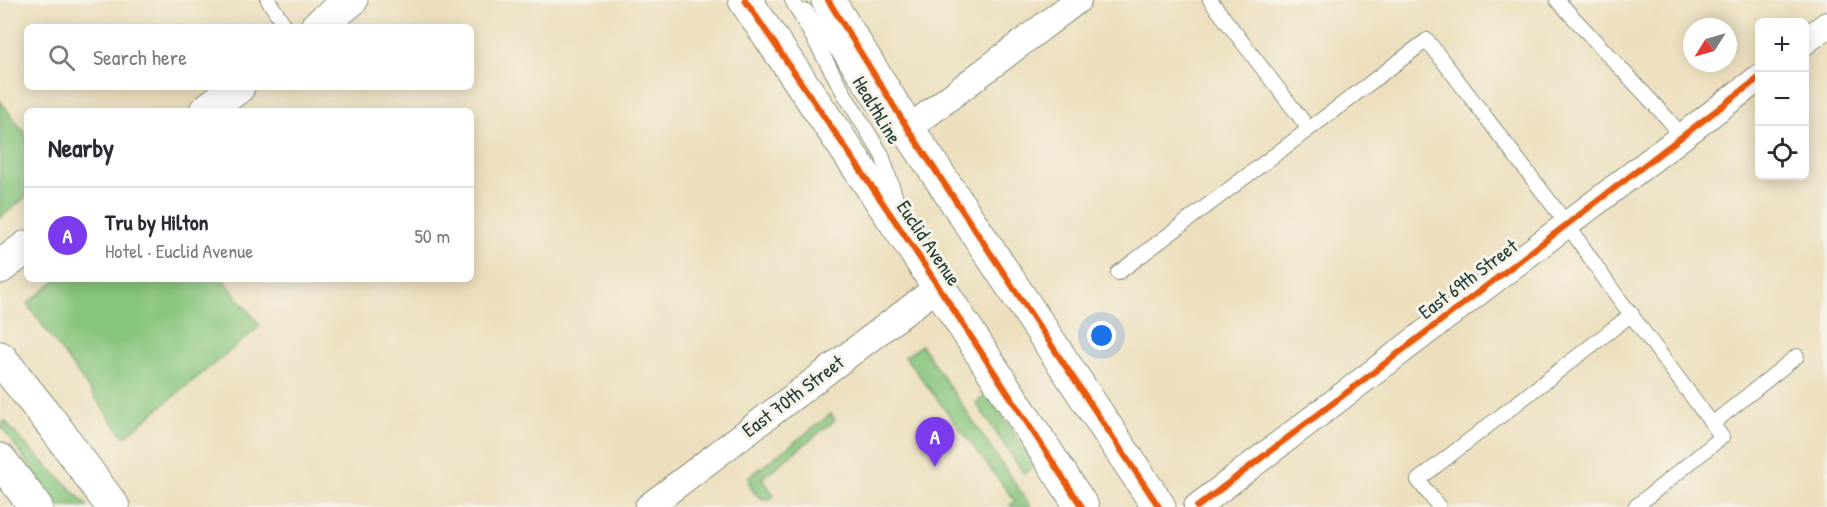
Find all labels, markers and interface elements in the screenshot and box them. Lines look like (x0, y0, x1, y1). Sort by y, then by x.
north arrow (1683, 18, 1737, 72)
map controls (1755, 18, 1809, 180)
button: + (1755, 18, 1809, 72)
search box (24, 24, 474, 90)
icon: search (45, 41, 78, 74)
text: Search here (93, 42, 187, 72)
street label: HealthLine (847, 71, 908, 149)
button: − (1755, 72, 1809, 126)
button: locate (1755, 126, 1809, 180)
text: Nearby (48, 130, 114, 165)
street label: Euclid Avenue (891, 195, 968, 291)
text: Tru by Hilton (105, 207, 209, 237)
text: A (63, 222, 72, 249)
text: 50 m (414, 222, 450, 249)
street label: East 69th Street (1413, 232, 1524, 325)
text: Hotel · Euclid Avenue (105, 237, 253, 264)
your location (1087, 321, 1116, 350)
street label: East 70th Street (736, 348, 850, 443)
pin: A (916, 418, 954, 467)

